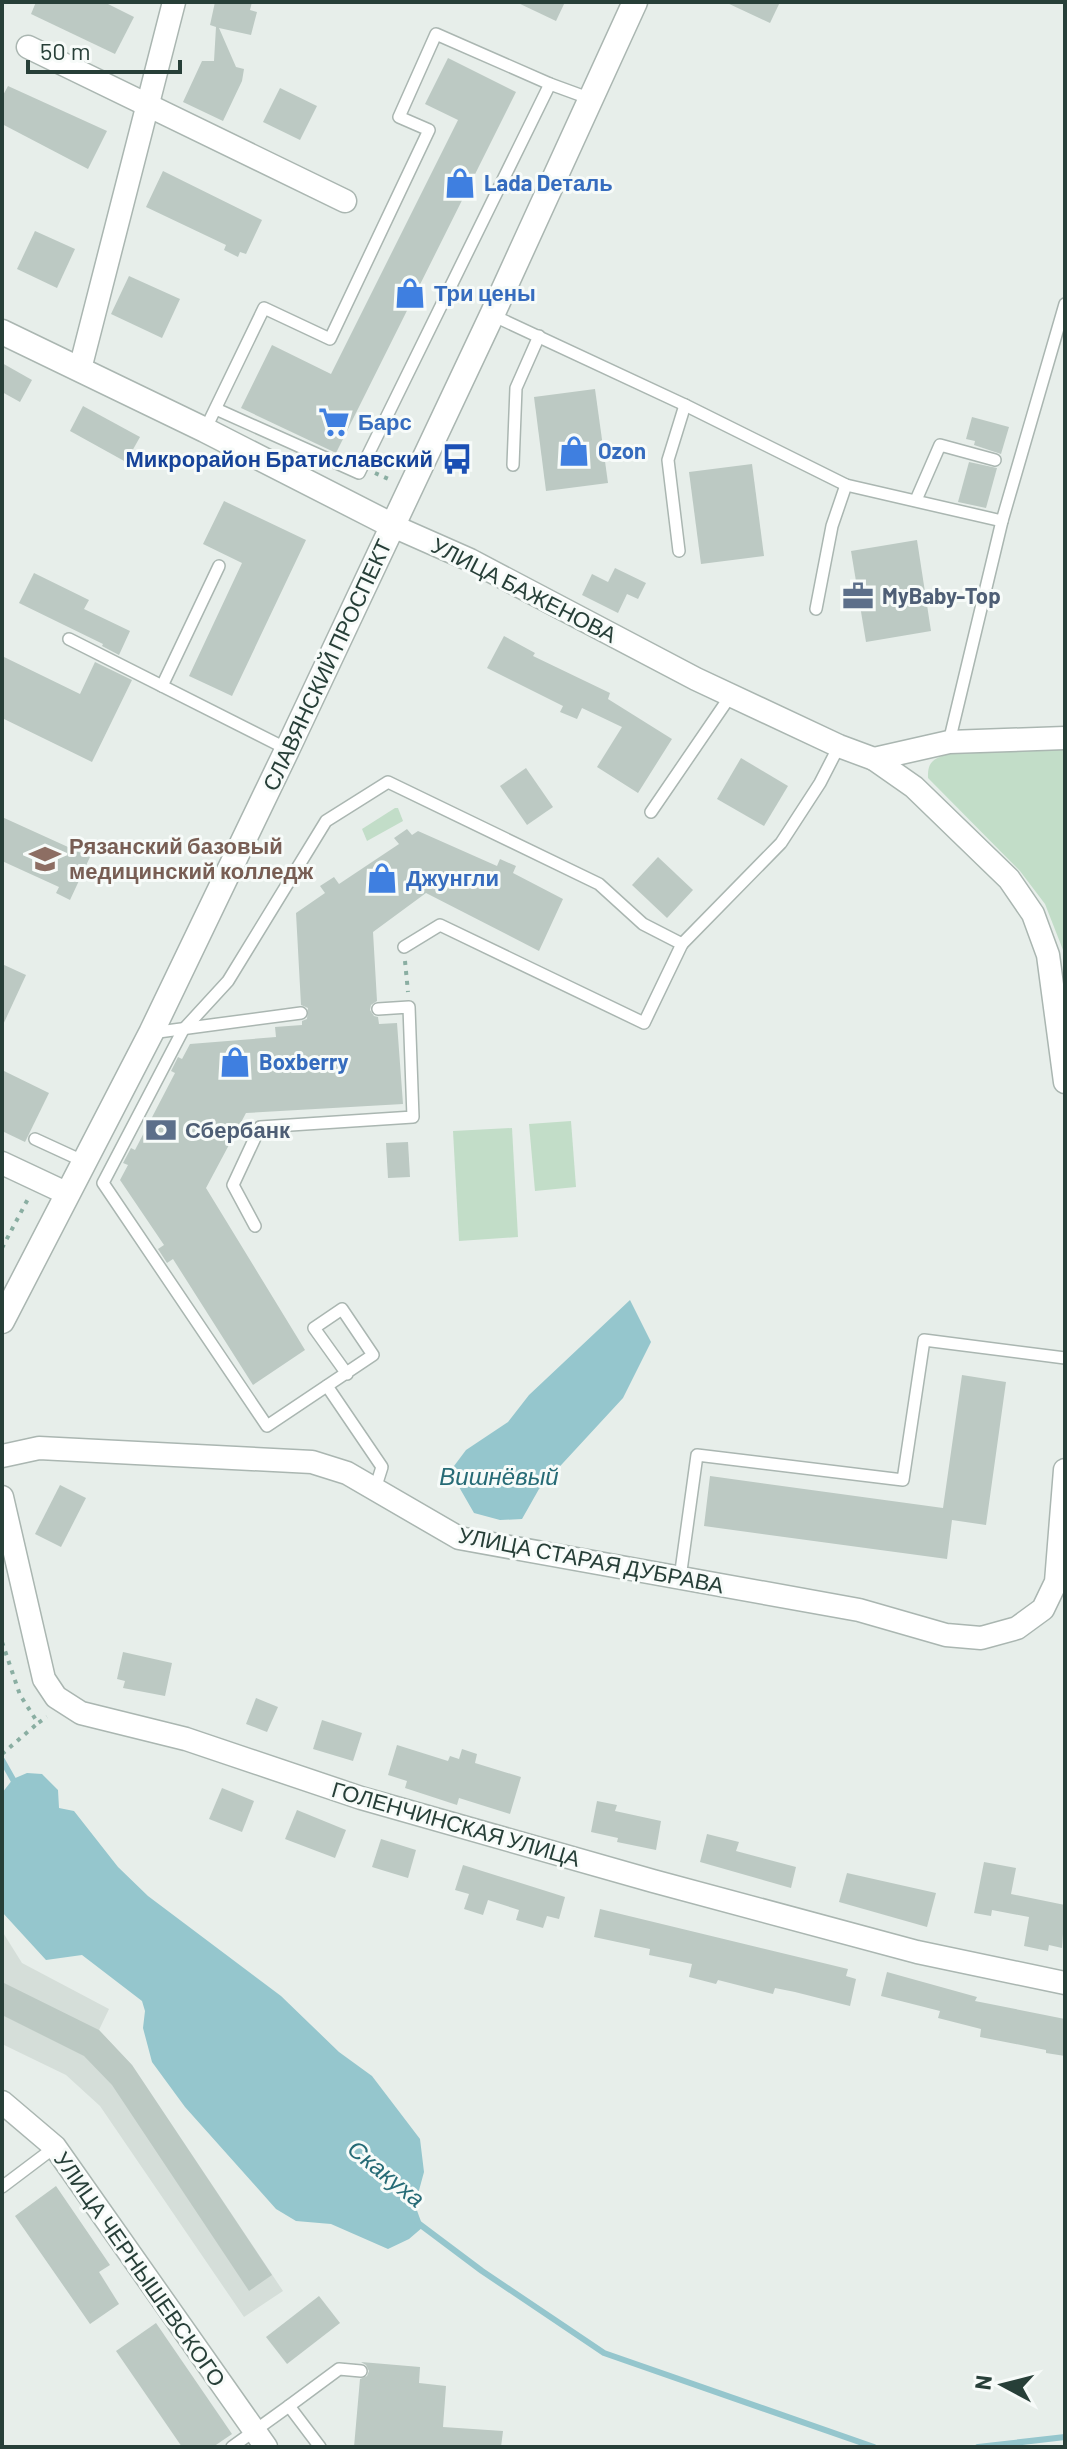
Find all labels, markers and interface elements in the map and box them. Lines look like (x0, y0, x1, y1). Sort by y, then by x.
scale bar (28, 24, 180, 74)
text: 50 m (40, 36, 91, 65)
shop icon: Lada Dеталь (443, 166, 477, 200)
place label: Lada Dеталь (484, 169, 613, 195)
shop icon: Три цены (393, 276, 427, 310)
place label: Три цены (434, 279, 536, 306)
supermarket icon: Барс (317, 405, 351, 439)
place label: Барс (358, 408, 412, 435)
shop icon: Ozon (557, 434, 591, 468)
place label: Ozon (598, 437, 646, 463)
bus stop icon: Микрорайон Братиславский (440, 442, 474, 476)
place label: Микрорайон Братиславский (125, 445, 433, 472)
street label: УЛИЦА БАЖЕНОВА (427, 531, 622, 648)
street label: СЛАВЯНСКИЙ ПРОСПЕКТ (256, 535, 396, 794)
office icon: MyBaby-Top (841, 579, 875, 613)
place label: MyBaby-Top (882, 582, 1001, 608)
place label: Рязанский базовый медицинский колледж (69, 832, 314, 884)
school or university icon: Рязанский базовый медицинский колледж (28, 842, 62, 876)
shop icon: Джунгли (365, 861, 399, 895)
place label: Джунгли (406, 864, 499, 891)
shop icon: Boxberry (218, 1045, 252, 1079)
place label: Boxberry (259, 1048, 349, 1074)
bank icon: Сбербанк (144, 1113, 178, 1147)
place label: Сбербанк (185, 1116, 291, 1143)
water label: Вишнёвый (439, 1461, 559, 1490)
street label: УЛИЦА СТАРАЯ ДУБРАВА (456, 1521, 726, 1599)
street label: ГОЛЕНЧИНСКАЯ УЛИЦА (329, 1775, 584, 1872)
water label: Скакуха (343, 2133, 431, 2213)
street label: УЛИЦА ЧЕРНЫШЕВСКОГО (49, 2146, 232, 2391)
north arrow (963, 2345, 1043, 2425)
text: N (968, 2374, 996, 2391)

